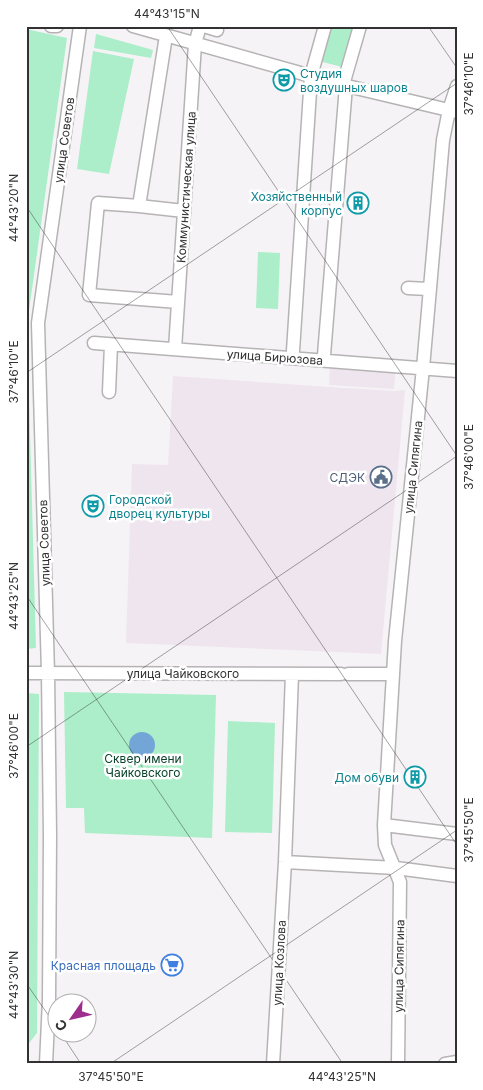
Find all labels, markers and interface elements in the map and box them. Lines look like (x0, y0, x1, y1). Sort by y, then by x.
text: 44°43'15"N (134, 6, 200, 21)
text: 37°46'10"E (461, 52, 476, 116)
place label: Студия воздушных шаров (300, 66, 408, 95)
theatre icon: Студия воздушных шаров (272, 68, 296, 92)
street label: улица Советов (51, 96, 77, 184)
street label: Коммунистическая улица (173, 111, 199, 263)
text: 44°43'20"N (6, 174, 21, 242)
place label: Хозяйственный корпус (251, 189, 342, 218)
building icon: Хозяйственный корпус (346, 191, 370, 215)
text: 37°46'10"E (6, 340, 21, 404)
street label: улица Бирюзова (226, 346, 324, 368)
street label: улица Сипягина (401, 420, 425, 514)
text: 37°46'00"E (461, 424, 476, 490)
public building icon: СДЭК (369, 465, 393, 489)
place label: СДЭК (330, 470, 365, 485)
place label: Городской дворец культуры (109, 492, 210, 521)
theatre icon: Городской дворец культуры (81, 494, 105, 518)
street label: улица Советов (35, 499, 53, 587)
text: 44°43'25"N (6, 562, 21, 630)
street label: улица Чайковского (127, 666, 239, 681)
text: 37°46'00"E (6, 713, 21, 779)
park label: Сквер имени Чайковского (104, 751, 182, 780)
building icon: Дом обуви (403, 765, 427, 789)
place label: Дом обуви (334, 770, 399, 785)
text: 37°45'50"E (461, 797, 476, 863)
street label: улица Сипягина (391, 919, 407, 1013)
street label: улица Козлова (269, 920, 289, 1006)
text: 44°43'30"N (6, 951, 21, 1019)
supermarket icon: Красная площадь (160, 953, 184, 977)
place label: Красная площадь (51, 958, 156, 973)
north arrow (48, 992, 98, 1042)
text: С (51, 1017, 71, 1035)
text: 37°45'50"E (78, 1069, 144, 1084)
text: 44°43'25"N (308, 1069, 376, 1084)

